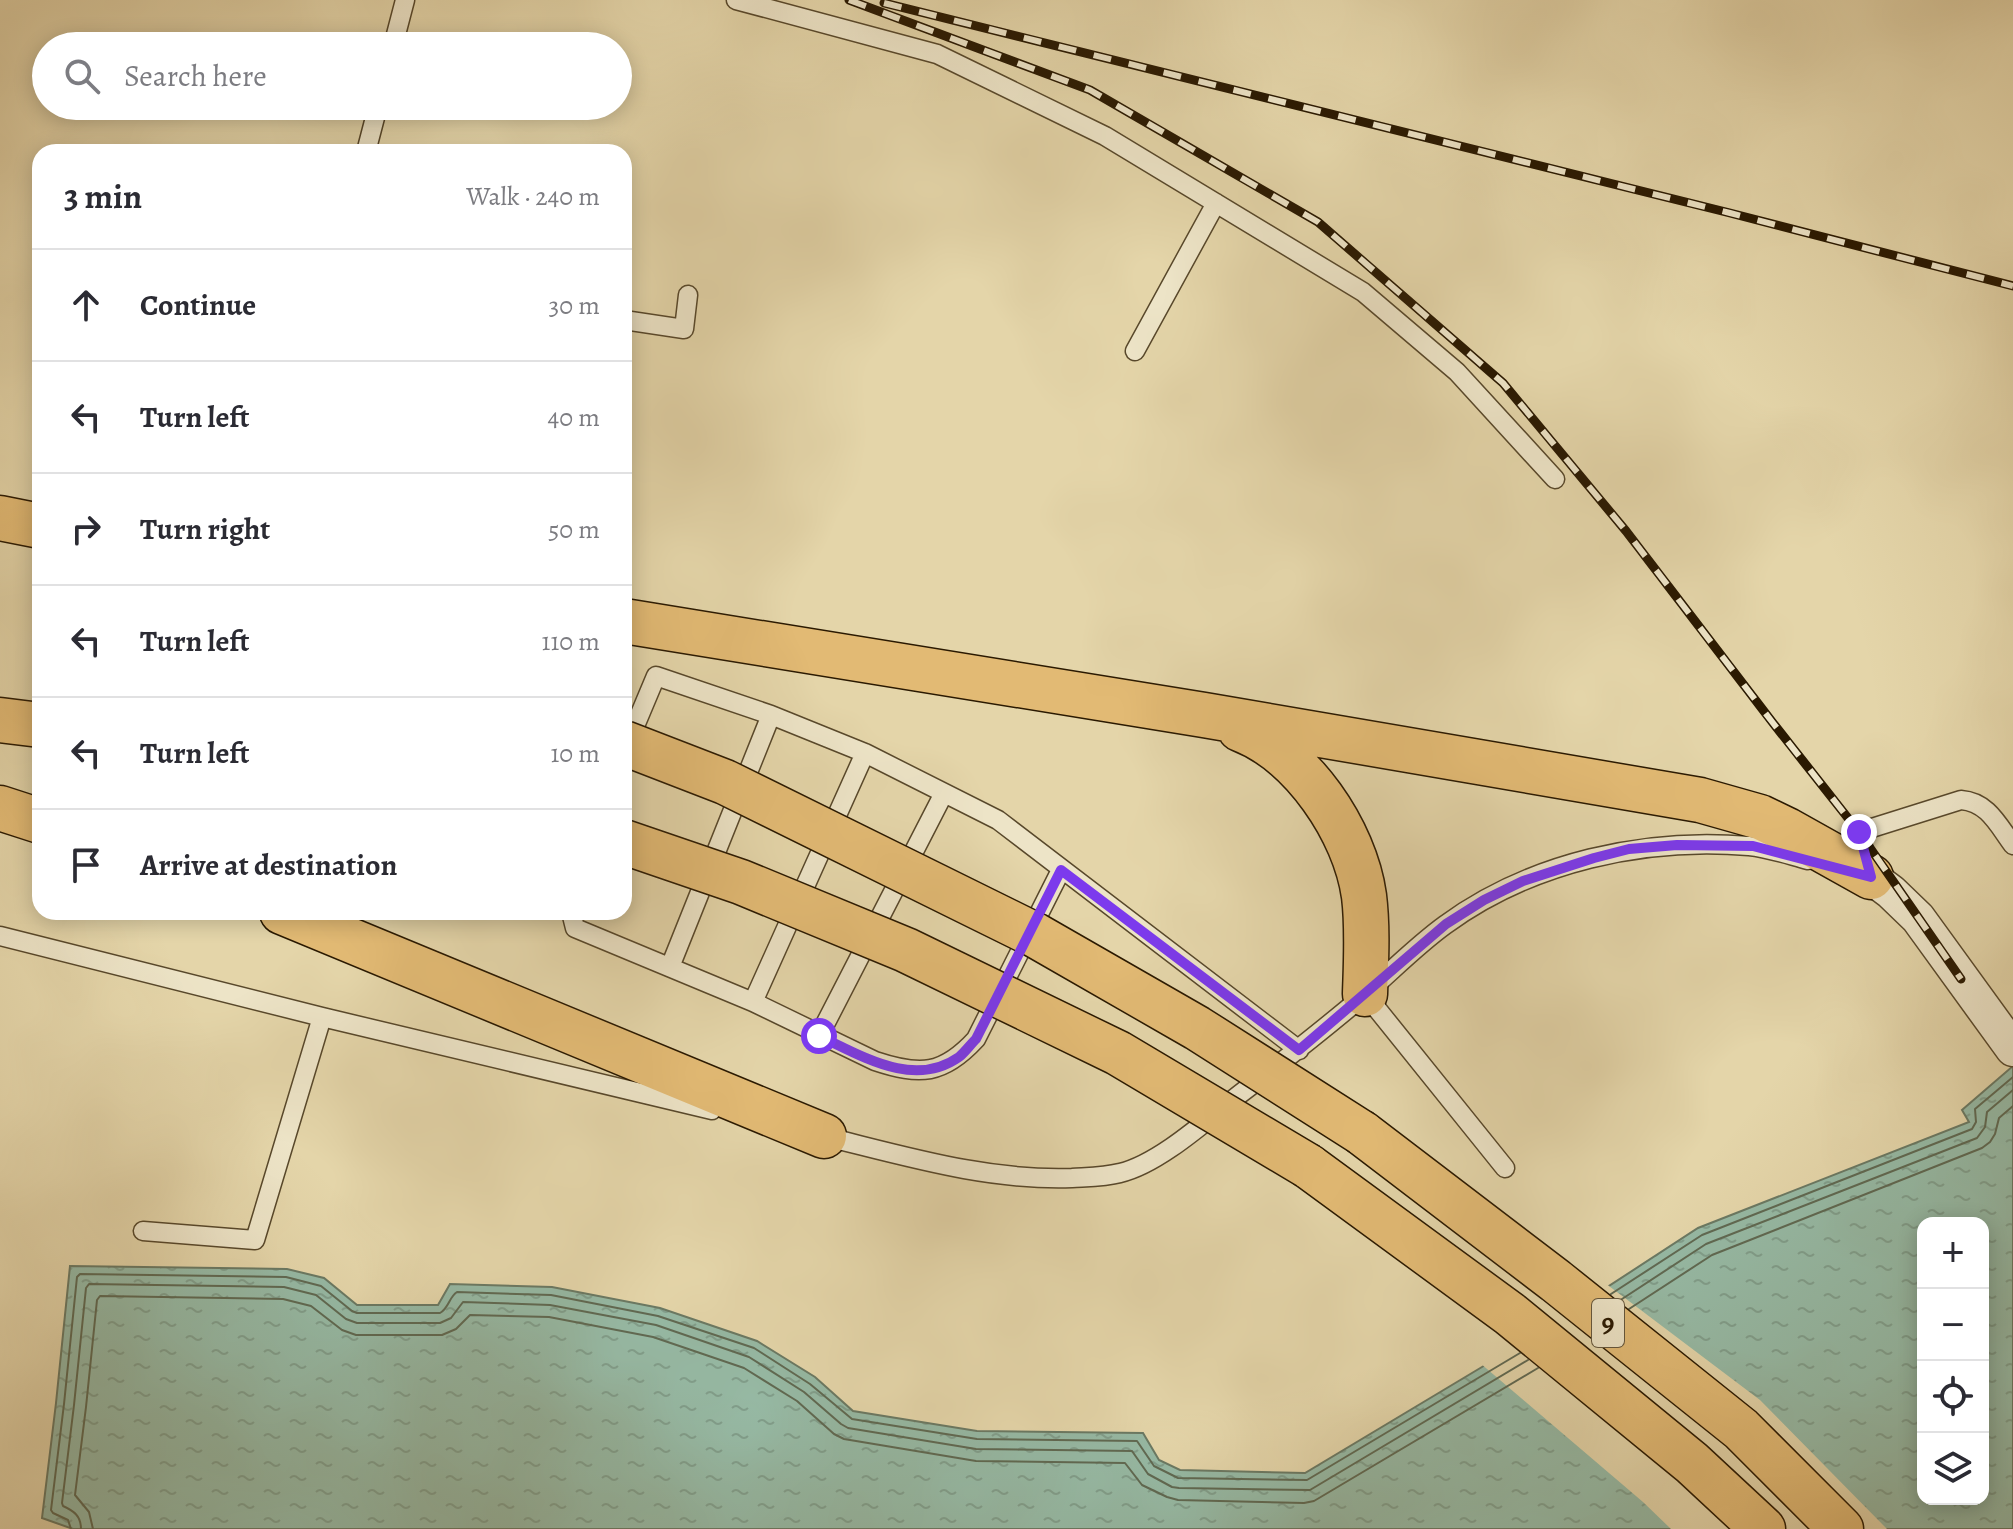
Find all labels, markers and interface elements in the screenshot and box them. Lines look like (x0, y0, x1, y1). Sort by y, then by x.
search box (32, 32, 632, 120)
icon: search (60, 54, 104, 98)
text: Search here (124, 56, 267, 96)
text: 3 min (64, 173, 142, 220)
text: Walk · 240 m (466, 179, 600, 214)
icon: ahead (64, 283, 108, 327)
text: Continue (140, 285, 256, 325)
text: 30 m (549, 288, 600, 323)
icon: left (64, 395, 108, 439)
text: Turn left (140, 397, 249, 437)
text: 40 m (548, 400, 600, 435)
icon: right (64, 507, 108, 551)
text: Turn right (140, 509, 270, 549)
text: 50 m (548, 512, 600, 547)
icon: left (64, 619, 108, 663)
text: Turn left (140, 621, 249, 661)
text: 110 m (542, 624, 600, 659)
icon: left (64, 731, 108, 775)
text: Turn left (140, 733, 249, 773)
text: 10 m (550, 736, 600, 771)
route end (1841, 814, 1877, 850)
icon: arrive (64, 843, 108, 887)
text: Arrive at destination (140, 845, 397, 885)
route start (801, 1018, 837, 1054)
map controls (1917, 1217, 1989, 1505)
button: + (1917, 1217, 1989, 1289)
button: − (1917, 1289, 1989, 1361)
road number: 9 (1592, 1299, 1624, 1347)
button: locate (1917, 1361, 1989, 1433)
button: layers (1917, 1433, 1989, 1505)

